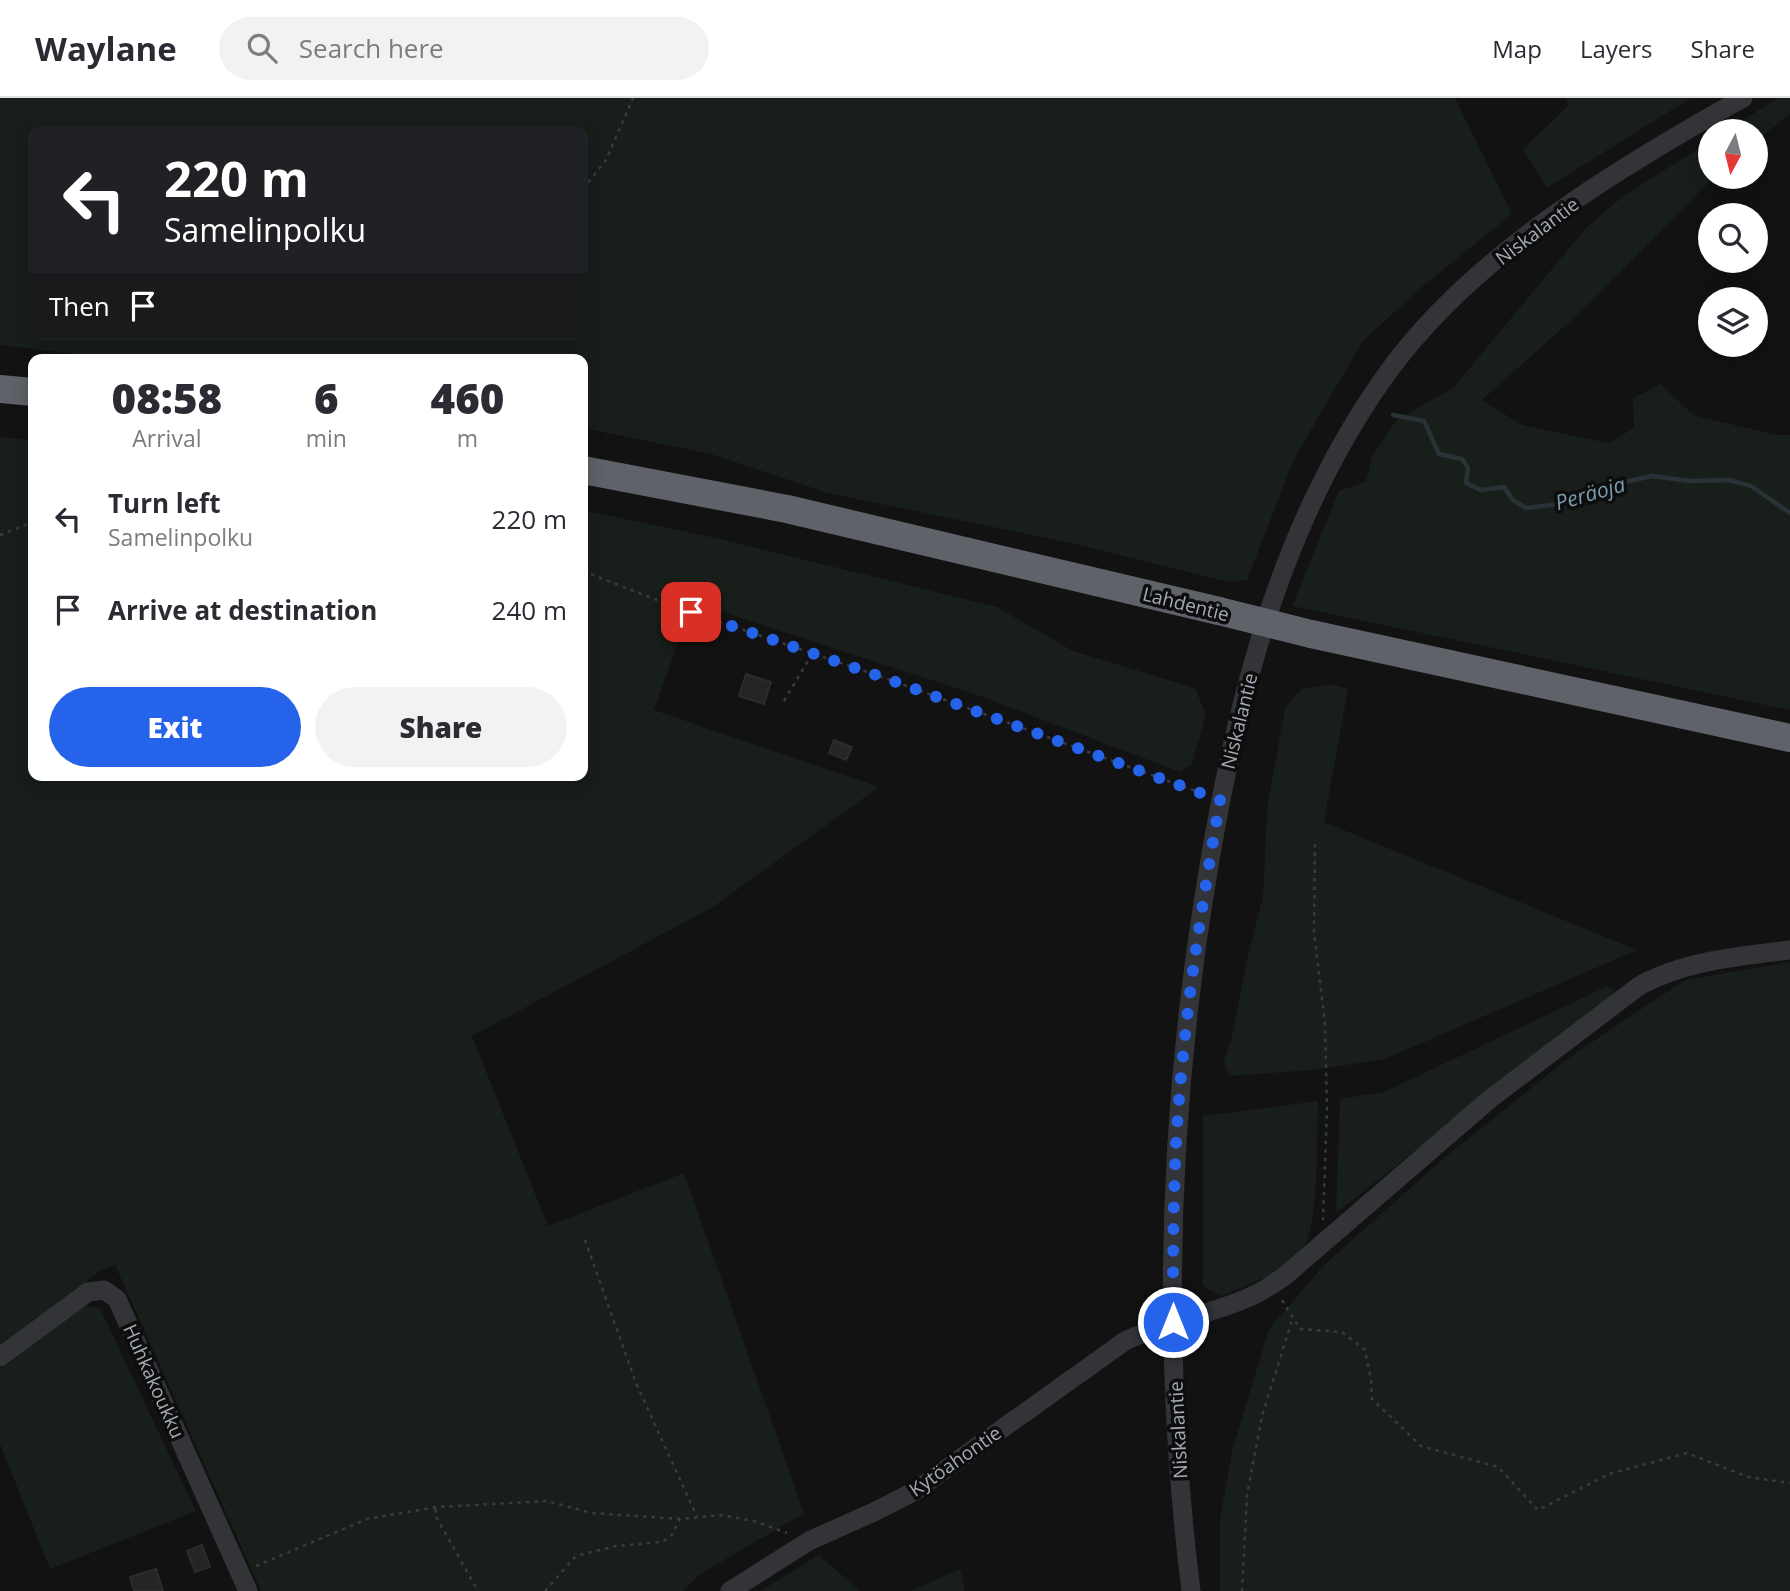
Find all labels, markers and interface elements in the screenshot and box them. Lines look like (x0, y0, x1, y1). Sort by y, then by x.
search box (219, 17, 709, 80)
text: Waylane (35, 26, 177, 71)
icon: search (243, 29, 281, 67)
text: Search here (299, 30, 444, 66)
text: Map (1492, 32, 1542, 65)
text: Layers (1580, 32, 1653, 65)
text: Share (1691, 32, 1755, 65)
north arrow (1698, 119, 1768, 189)
map controls (1698, 119, 1768, 357)
text: 220 m (164, 145, 309, 211)
icon: left (49, 154, 140, 245)
street label: Niskalantie (1490, 191, 1584, 271)
button: search (1698, 203, 1768, 273)
text: Samelinpolku (164, 208, 366, 251)
icon: arrive (124, 287, 162, 325)
button: layers (1698, 287, 1768, 357)
text: Then (49, 288, 110, 324)
text: 08:58 (112, 369, 222, 426)
text: 6 (314, 369, 339, 426)
text: 460 (431, 369, 504, 426)
text: Arrival (132, 422, 202, 454)
text: min (306, 422, 347, 454)
text: m (457, 422, 478, 454)
water label: Peräoja (1552, 470, 1628, 516)
text: Turn left (108, 485, 220, 521)
icon: left (49, 500, 87, 538)
text: 220 m (492, 501, 567, 537)
text: Samelinpolku (108, 521, 253, 553)
street label: Lahdentie (1140, 581, 1232, 627)
pin (661, 582, 721, 642)
icon: arrive (49, 591, 87, 629)
text: Arrive at destination (108, 592, 377, 628)
text: 240 m (492, 592, 567, 628)
icon: arrive (672, 593, 710, 631)
street label: Niskalantie (1215, 670, 1263, 772)
button: Exit (49, 687, 301, 767)
button: Share (315, 687, 567, 767)
position arrow (1136, 1285, 1210, 1359)
street label: Huhkakoukku (117, 1320, 191, 1442)
street label: Niskalantie (1162, 1380, 1194, 1480)
street label: Kytöahontie (904, 1420, 1006, 1502)

